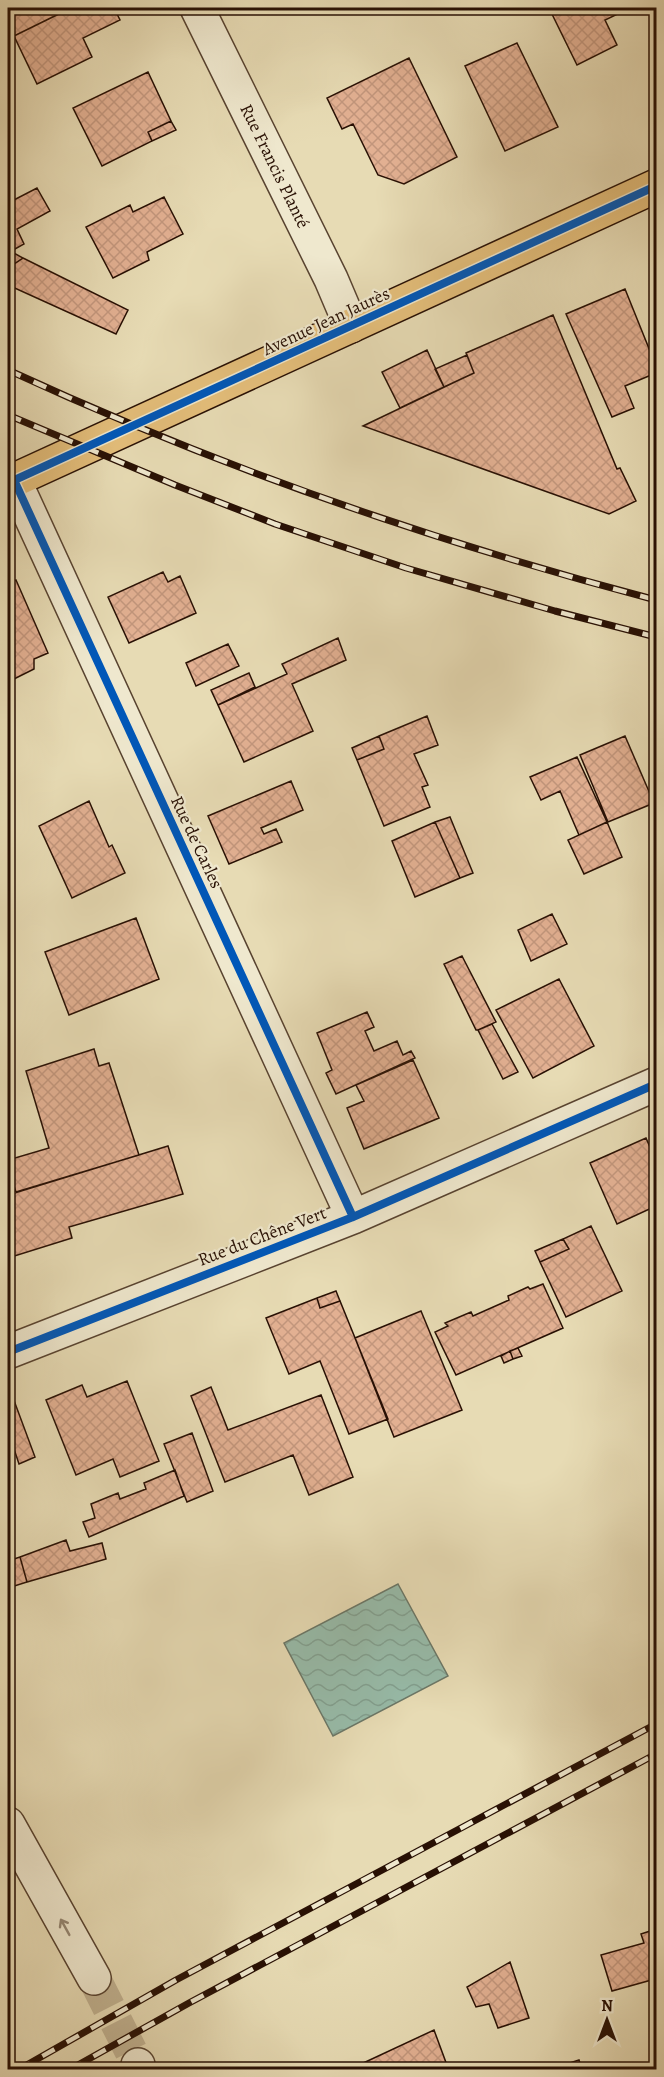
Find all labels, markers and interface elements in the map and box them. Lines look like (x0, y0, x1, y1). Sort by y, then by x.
street label: Rue Francis Planté (234, 100, 316, 232)
street label: Avenue Jean Jaurès (258, 281, 393, 361)
street label: Rue de Carles (165, 792, 229, 892)
street label: Rue du Chêne Vert (194, 1200, 330, 1272)
one-way arrow (59, 1919, 71, 1936)
north arrow (577, 1990, 637, 2050)
text: N (601, 1995, 613, 2017)

